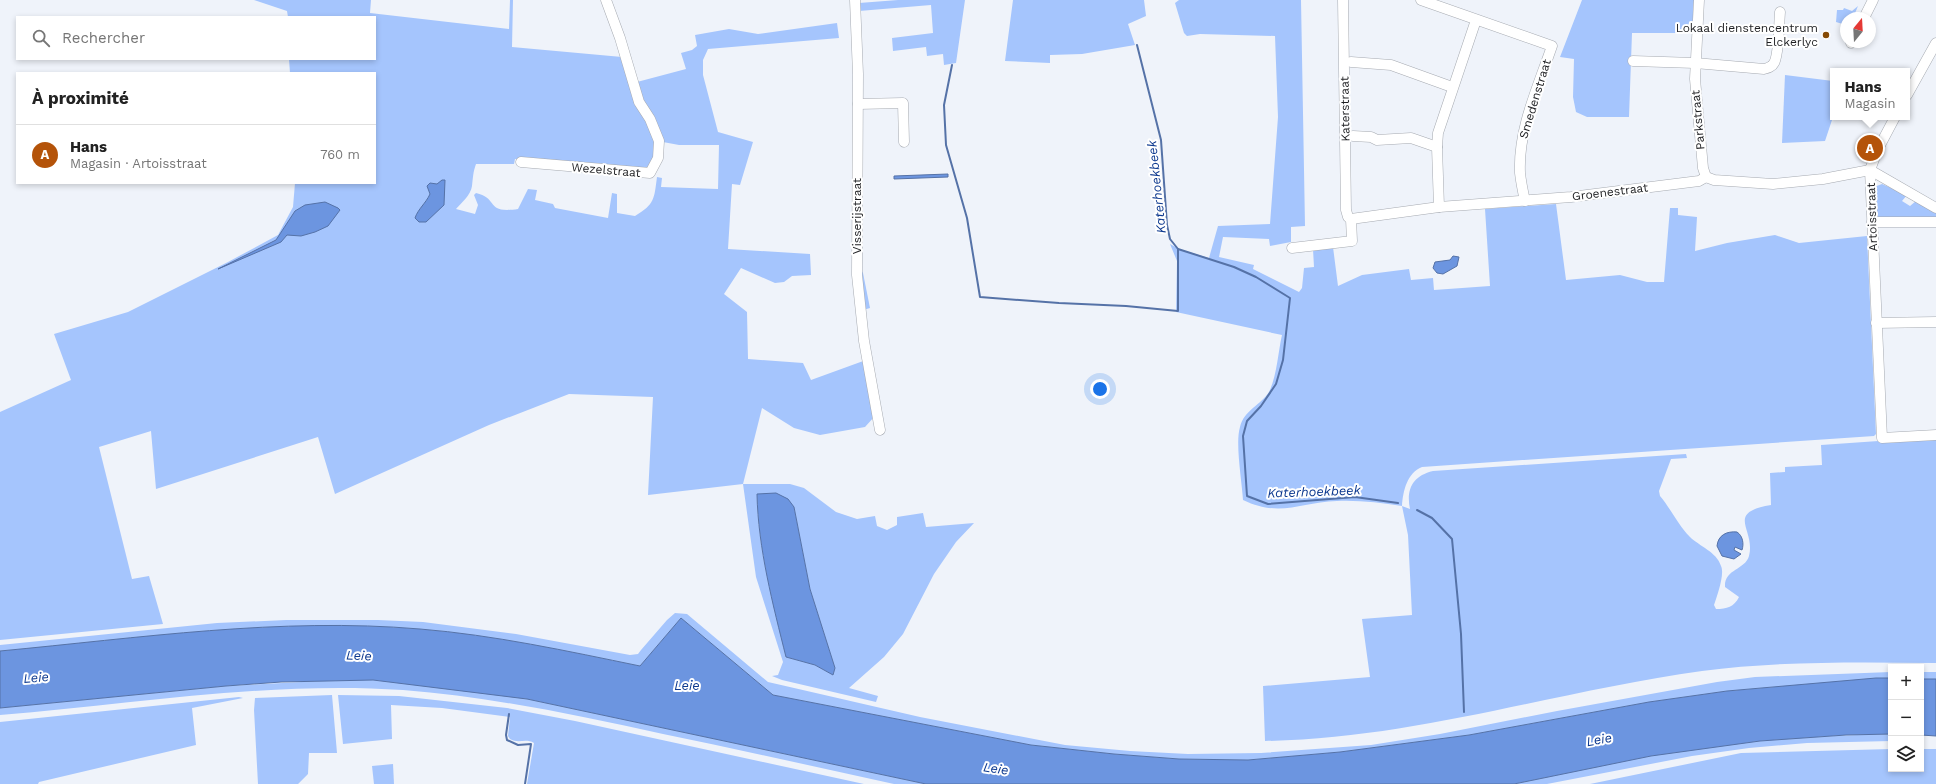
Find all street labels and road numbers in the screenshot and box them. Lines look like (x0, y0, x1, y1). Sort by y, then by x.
street label: Smedenstraat (1516, 58, 1554, 140)
street label: Katerstraat (1337, 76, 1353, 142)
street label: Parkstraat (1688, 89, 1708, 151)
street label: Wezelstraat (571, 160, 641, 180)
street label: Visserijstraat (850, 178, 864, 254)
street label: Groenestraat (1571, 180, 1649, 204)
street label: Artoisstraat (1864, 182, 1880, 252)

